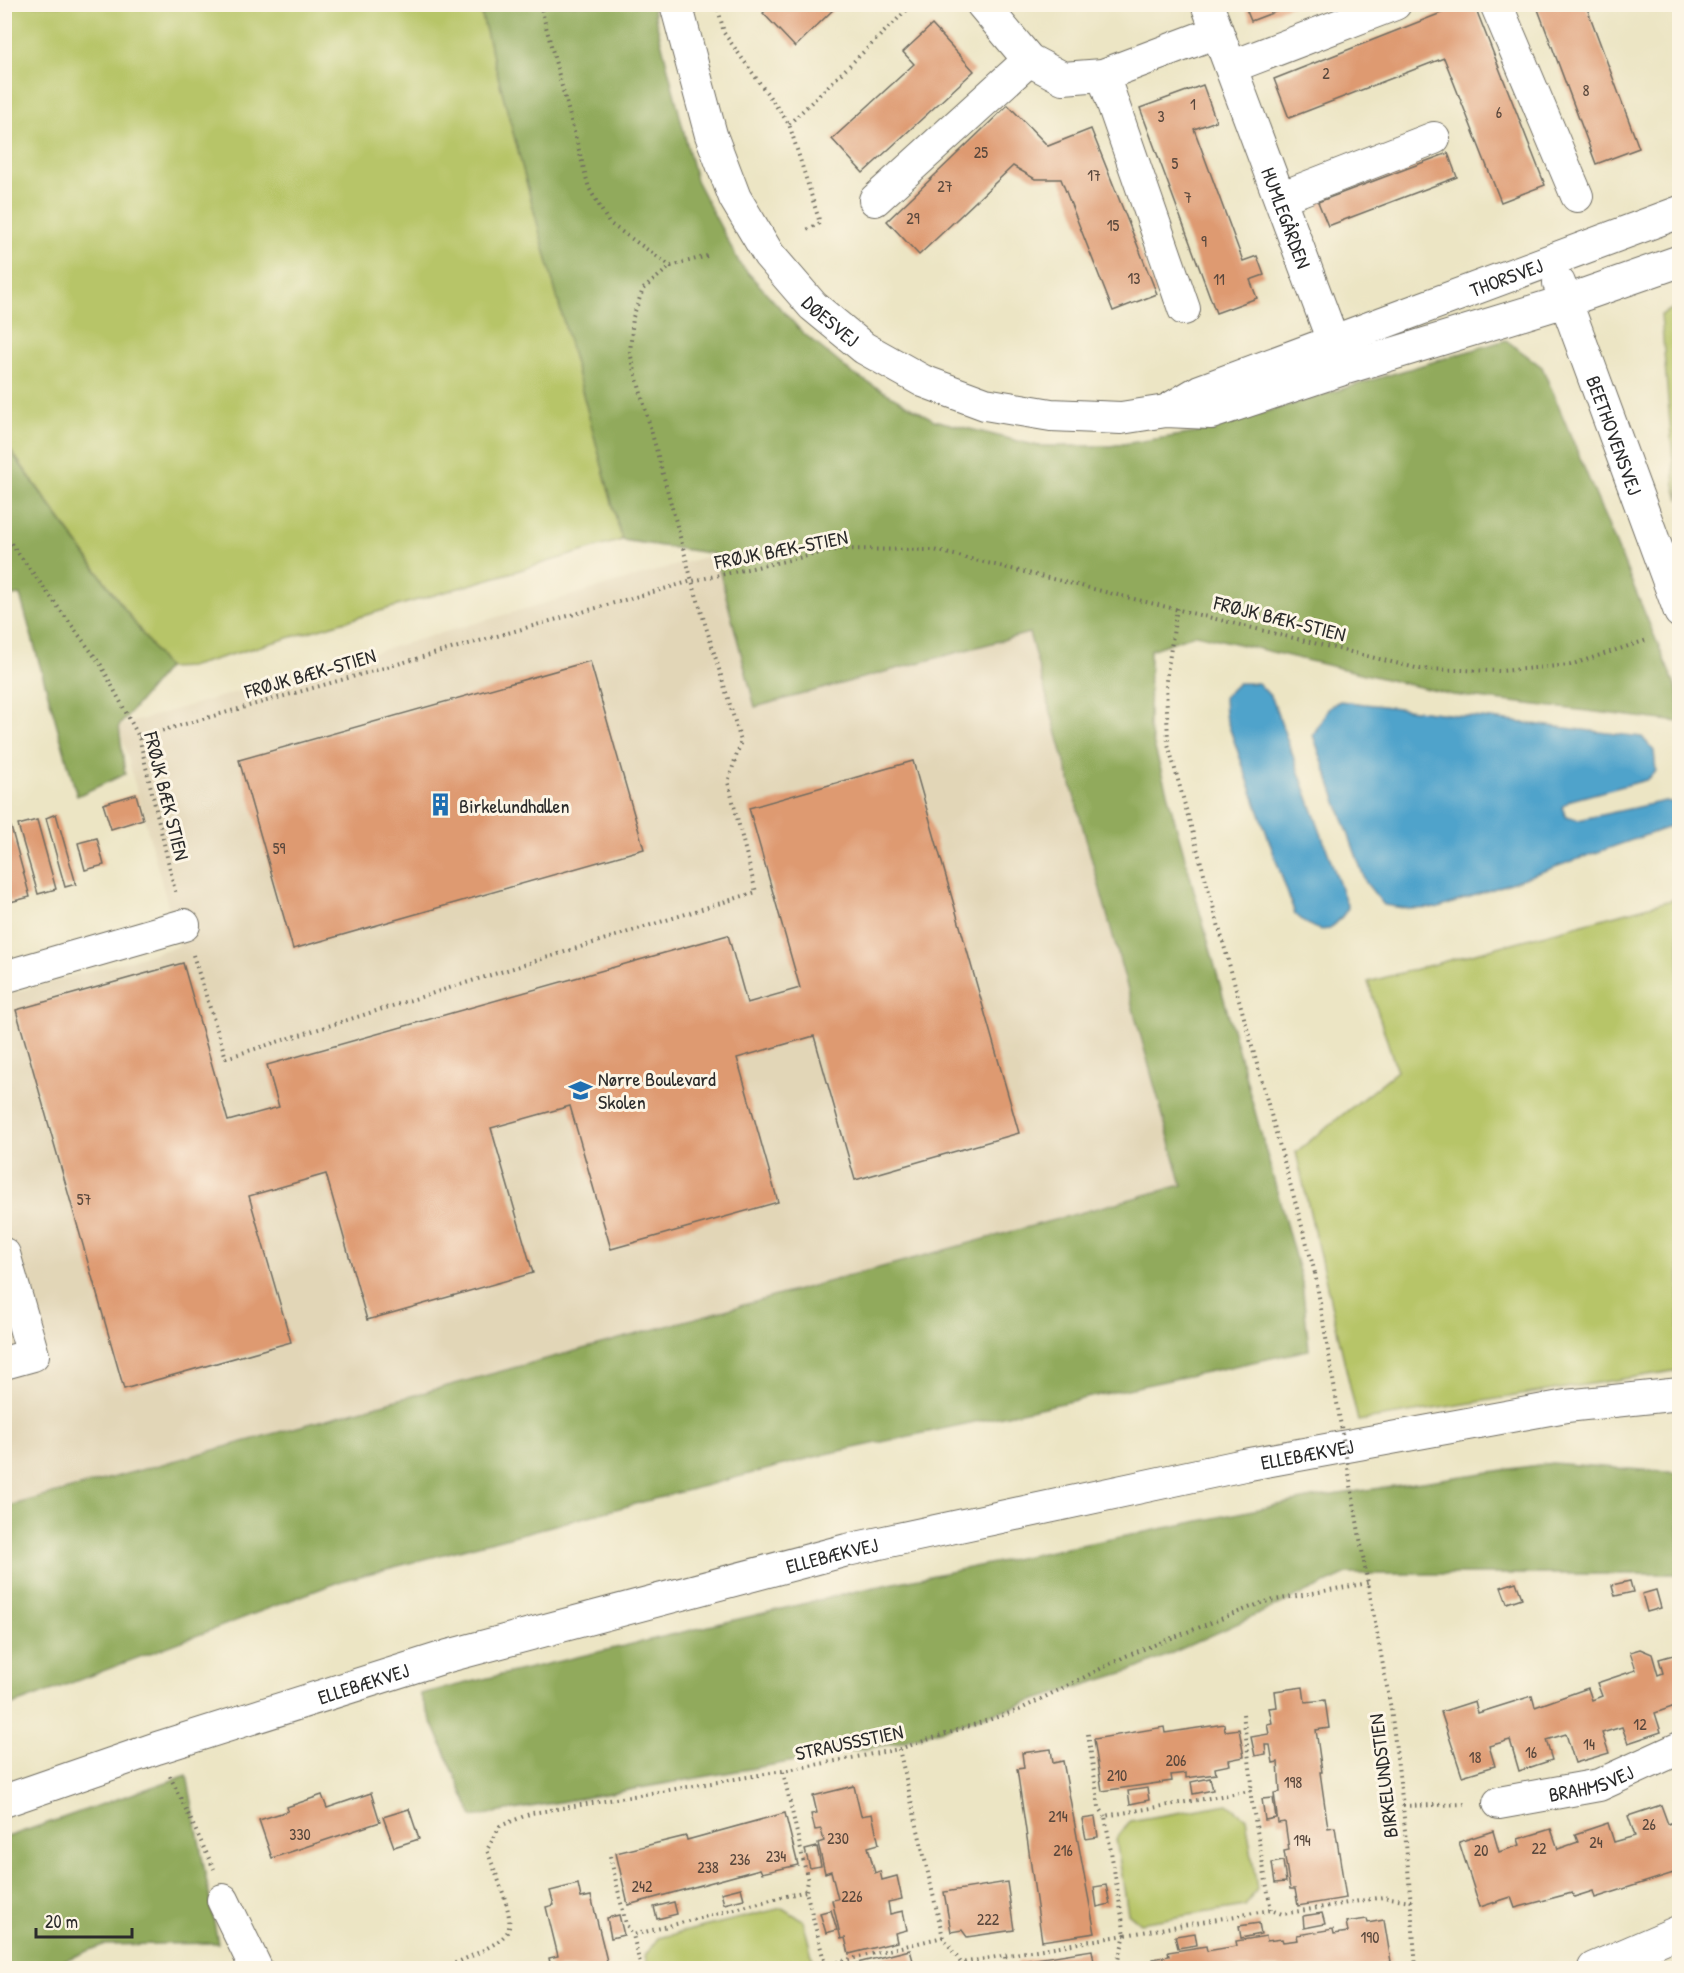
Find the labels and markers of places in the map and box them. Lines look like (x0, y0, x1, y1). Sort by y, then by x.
building icon: Birkelundhallen (428, 792, 454, 818)
place label: Birkelundhallen (459, 792, 570, 819)
place label: Nørre Boulevard Skolen (598, 1065, 716, 1115)
school or university icon: Nørre Boulevard Skolen (567, 1077, 593, 1103)

